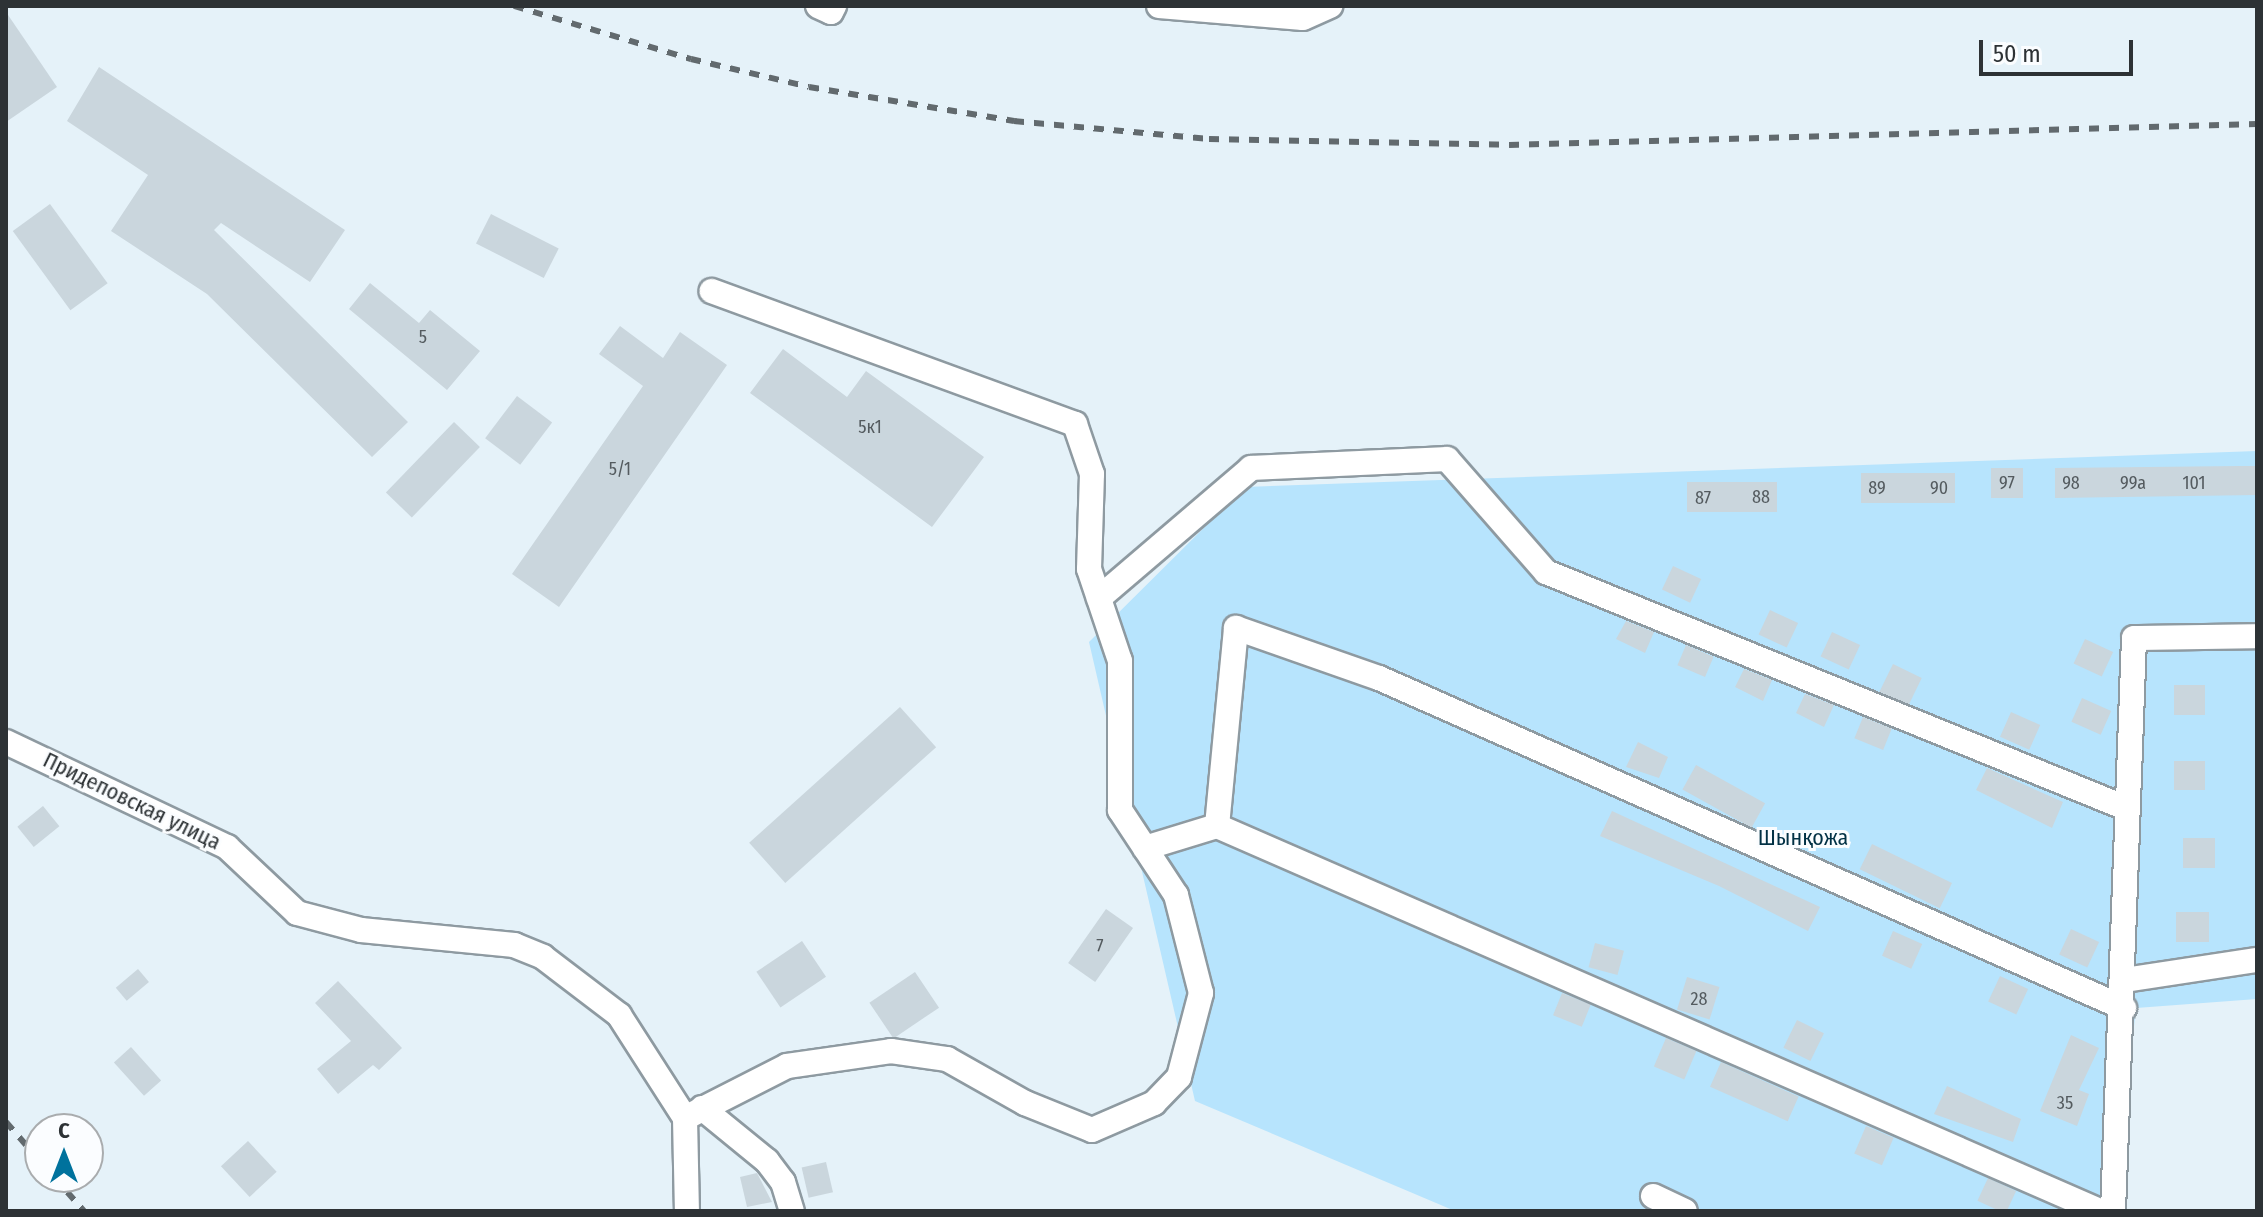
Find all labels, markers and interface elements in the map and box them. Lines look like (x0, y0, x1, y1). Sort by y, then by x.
scale bar (1983, 24, 2137, 74)
text: 50 m (1993, 40, 2041, 68)
house number: 5 (419, 326, 427, 348)
house number: 5к1 (858, 416, 882, 438)
house number: 5/1 (609, 458, 631, 480)
house number: 97 (1999, 472, 2015, 494)
house number: 98 (2062, 472, 2080, 494)
house number: 99а (2120, 472, 2146, 494)
house number: 101 (2183, 472, 2205, 494)
house number: 89 (1868, 477, 1886, 499)
house number: 90 (1930, 477, 1948, 499)
house number: 88 (1752, 486, 1770, 508)
house number: 87 (1695, 487, 1711, 509)
street label: Придеповская улица (39, 747, 225, 855)
park label: Шынқожа (1758, 825, 1848, 851)
house number: 7 (1096, 935, 1104, 957)
house number: 28 (1691, 988, 1707, 1010)
house number: 35 (2057, 1092, 2073, 1114)
north arrow (24, 1113, 104, 1193)
text: С (58, 1117, 70, 1144)

